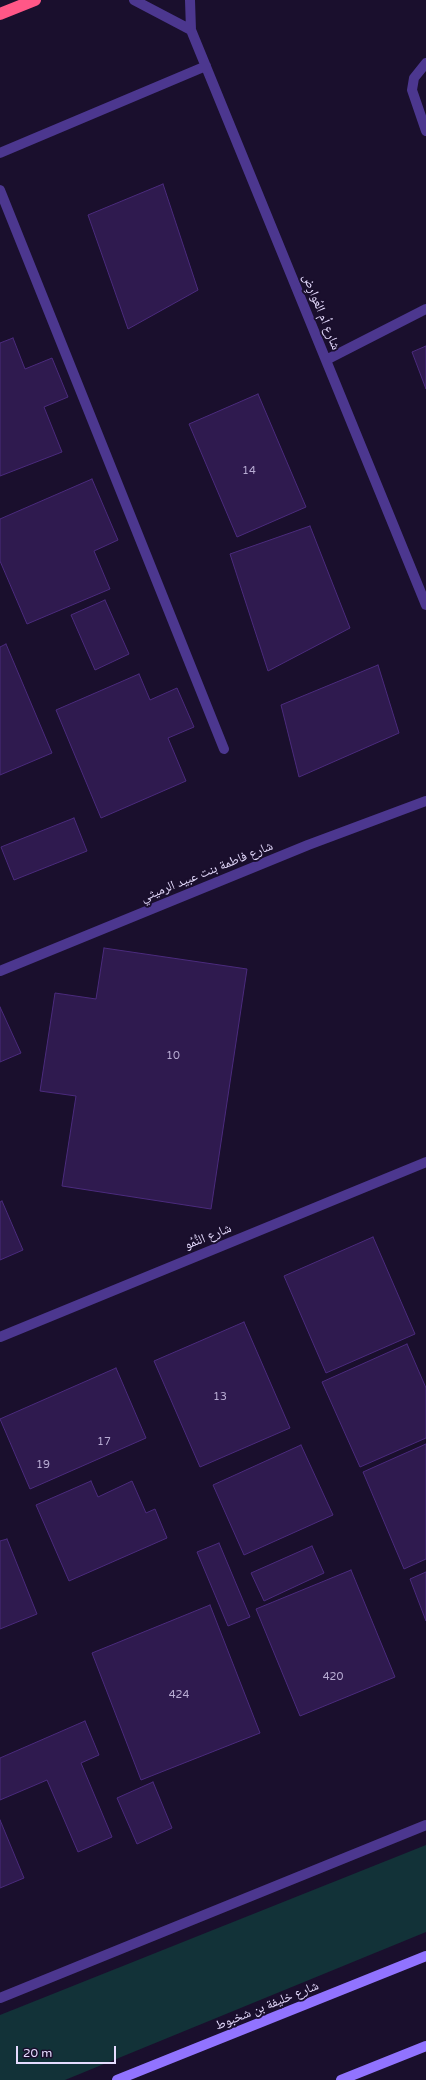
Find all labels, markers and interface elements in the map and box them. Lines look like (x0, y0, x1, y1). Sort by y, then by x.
street label: شارع أم العُوارِض (299, 272, 343, 352)
house number: 14 (242, 464, 256, 478)
street label: شارع فاطمة بنت عبيد الرميثي (139, 838, 275, 906)
house number: 10 (166, 1049, 180, 1063)
street label: شارع النُّمُو (182, 1221, 234, 1253)
house number: 13 (213, 1390, 227, 1404)
house number: 17 (97, 1435, 111, 1449)
house number: 19 (36, 1458, 50, 1472)
house number: 420 (323, 1670, 343, 1684)
house number: 424 (169, 1688, 189, 1702)
street label: شارع خليفة بن شخبوط (213, 1978, 321, 2034)
scale bar (18, 2038, 118, 2064)
text: 20 m (23, 2046, 52, 2060)

